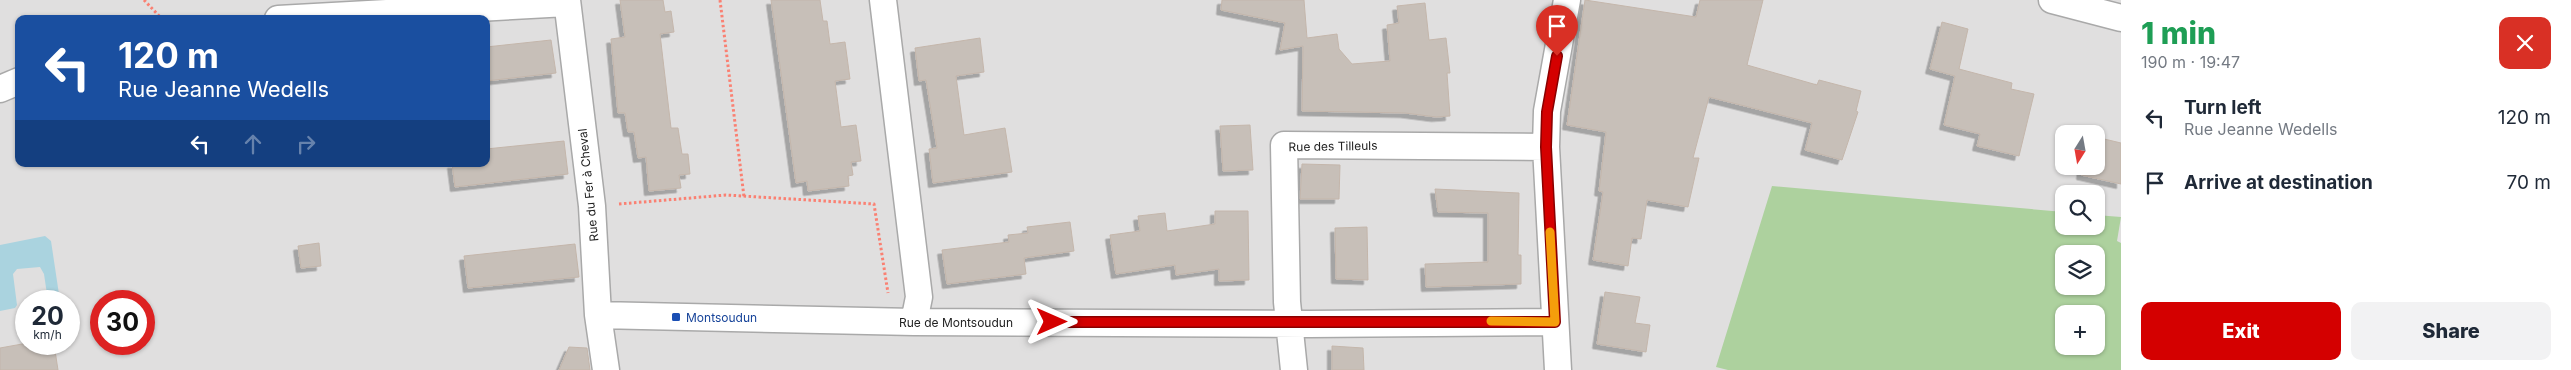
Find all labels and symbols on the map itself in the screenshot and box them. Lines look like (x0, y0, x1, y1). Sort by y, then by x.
pin (1536, 5, 1578, 56)
north arrow (2055, 125, 2105, 175)
street label: Rue du Fer à Cheval (575, 128, 601, 242)
street label: Rue des Tilleuls (1288, 138, 1378, 154)
speed limit sign: 30 (90, 290, 155, 355)
position arrow (1025, 295, 1077, 347)
place label: Montsoudun (686, 310, 757, 325)
marker: Montsoudun (670, 311, 682, 323)
street label: Rue de Montsoudun (899, 315, 1013, 330)

